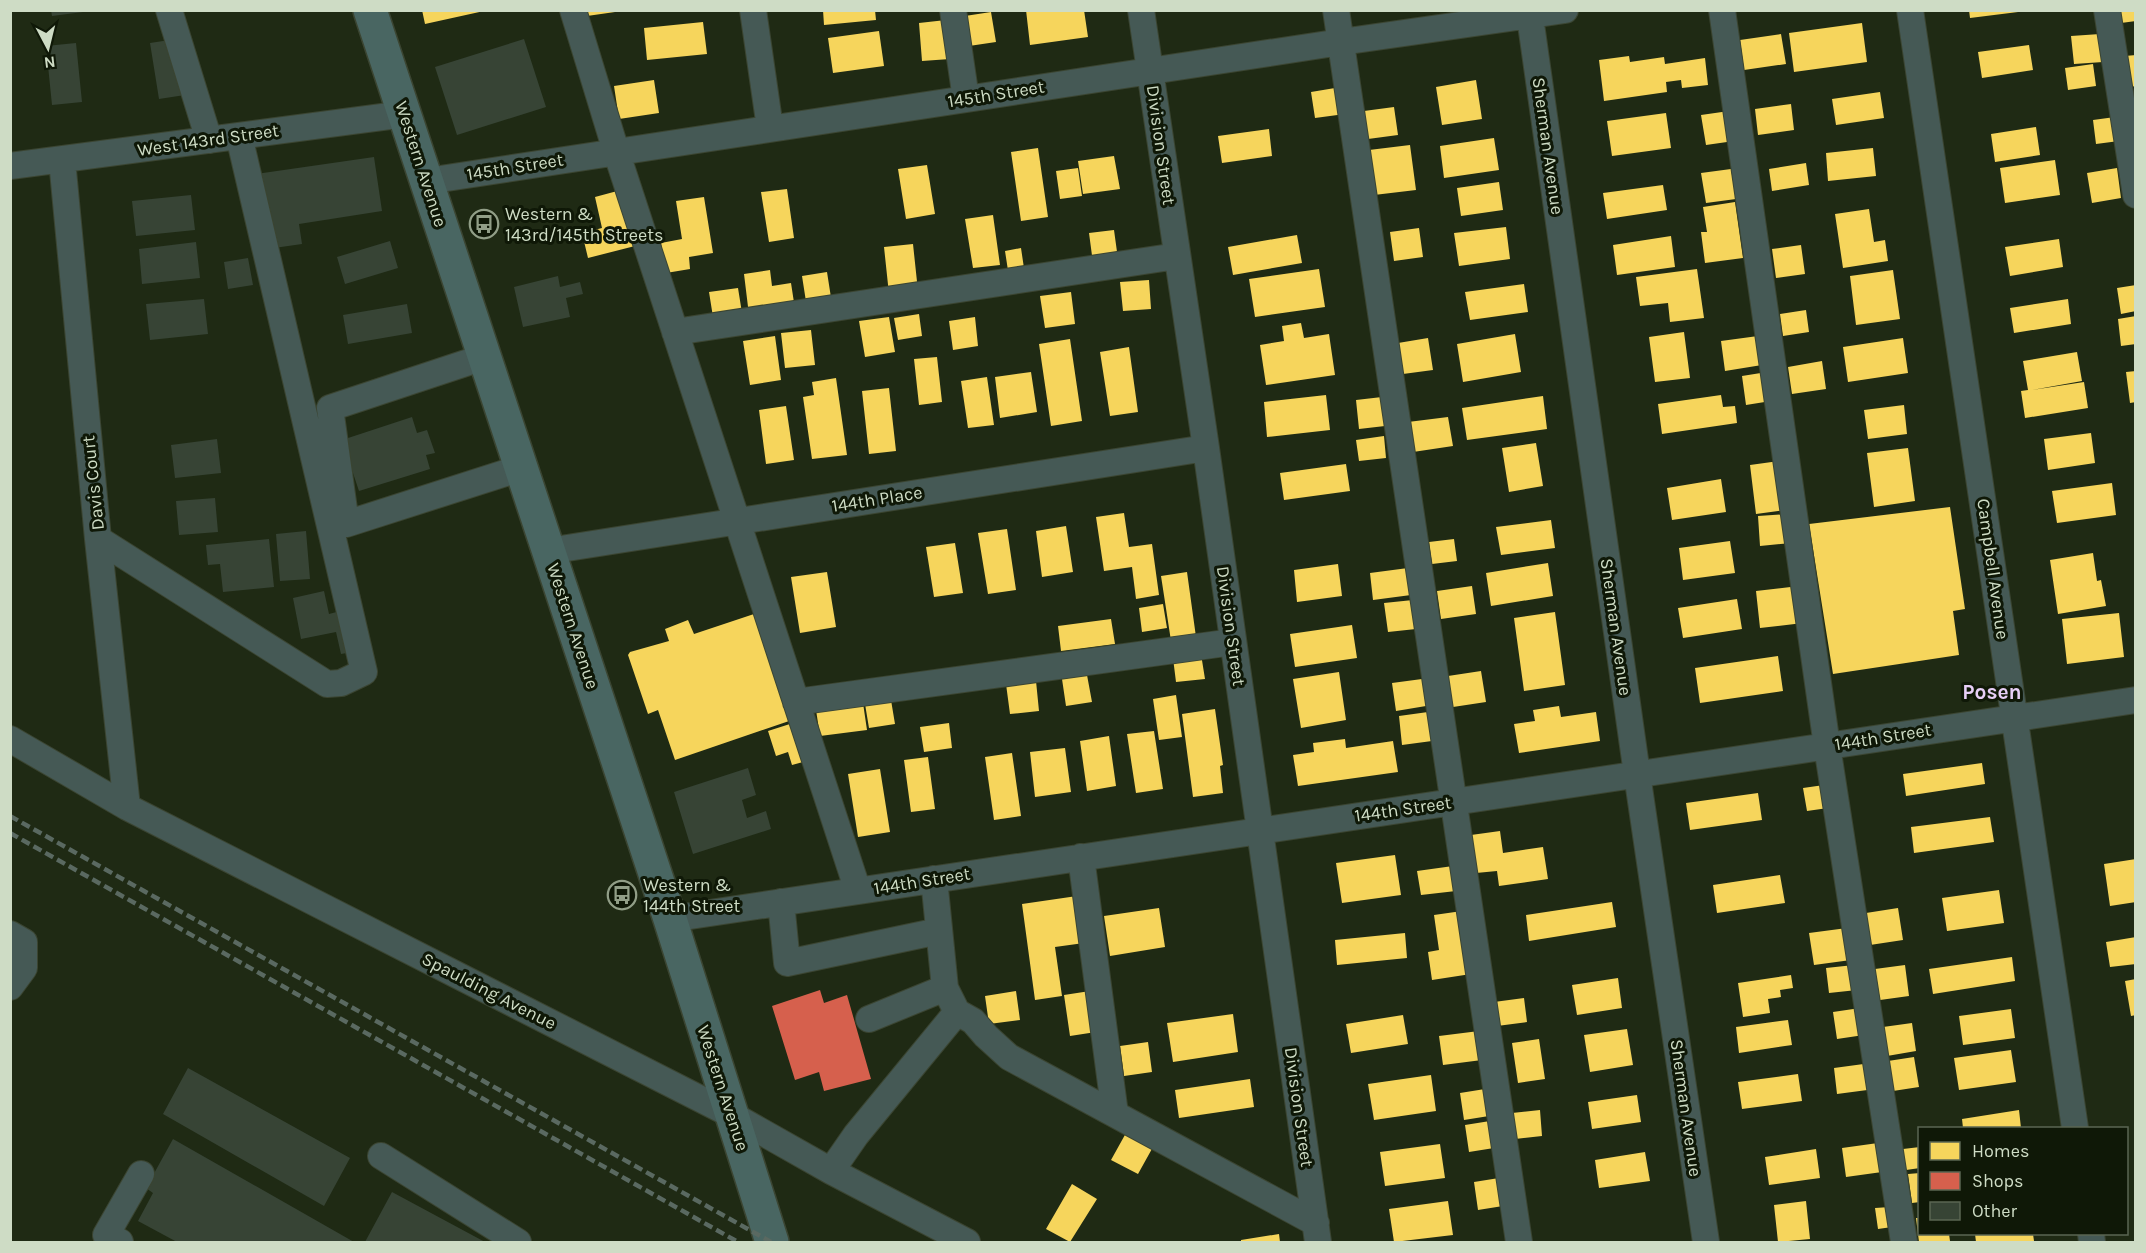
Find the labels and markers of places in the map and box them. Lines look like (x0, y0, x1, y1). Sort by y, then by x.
place label: Western & 143rd/145th Streets (505, 203, 664, 246)
bus stop icon: Western & 143rd/145th Streets (468, 208, 500, 240)
place label: Western & 144th Street (643, 874, 741, 917)
bus stop icon: Western & 144th Street (606, 879, 638, 911)

